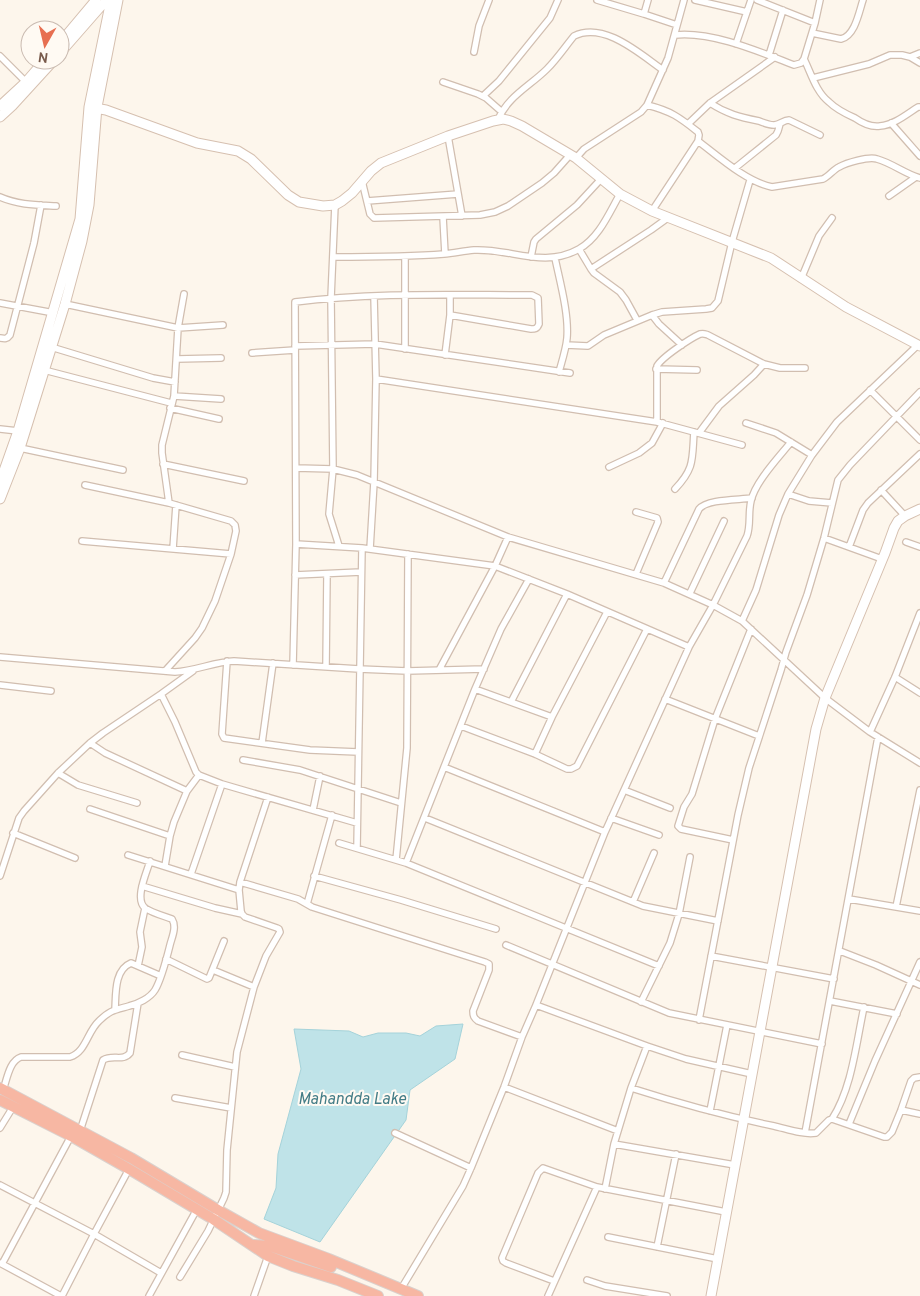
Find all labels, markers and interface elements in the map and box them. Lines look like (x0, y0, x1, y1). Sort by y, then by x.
north arrow (20, 20, 70, 70)
text: N (37, 47, 50, 66)
water label: Mahandda Lake (298, 1090, 407, 1110)

